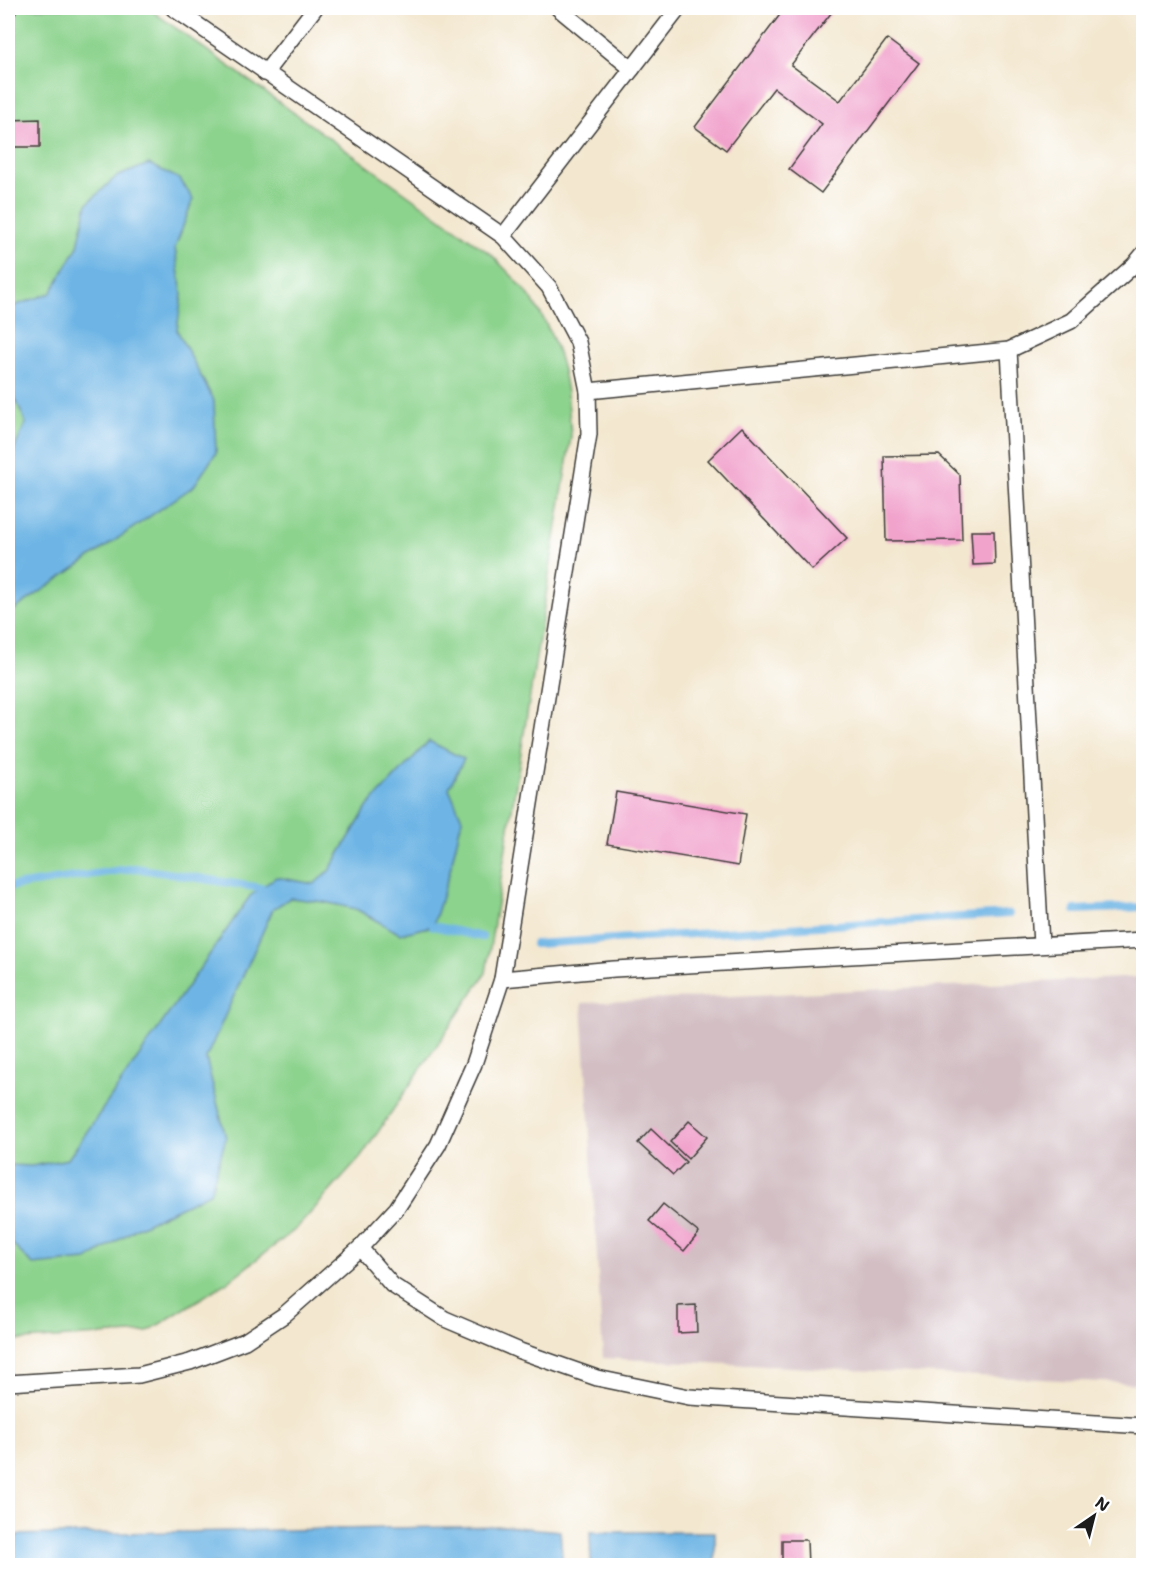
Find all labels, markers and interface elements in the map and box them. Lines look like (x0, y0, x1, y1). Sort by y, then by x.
north arrow (1064, 1486, 1124, 1546)
text: N (1091, 1492, 1114, 1516)

